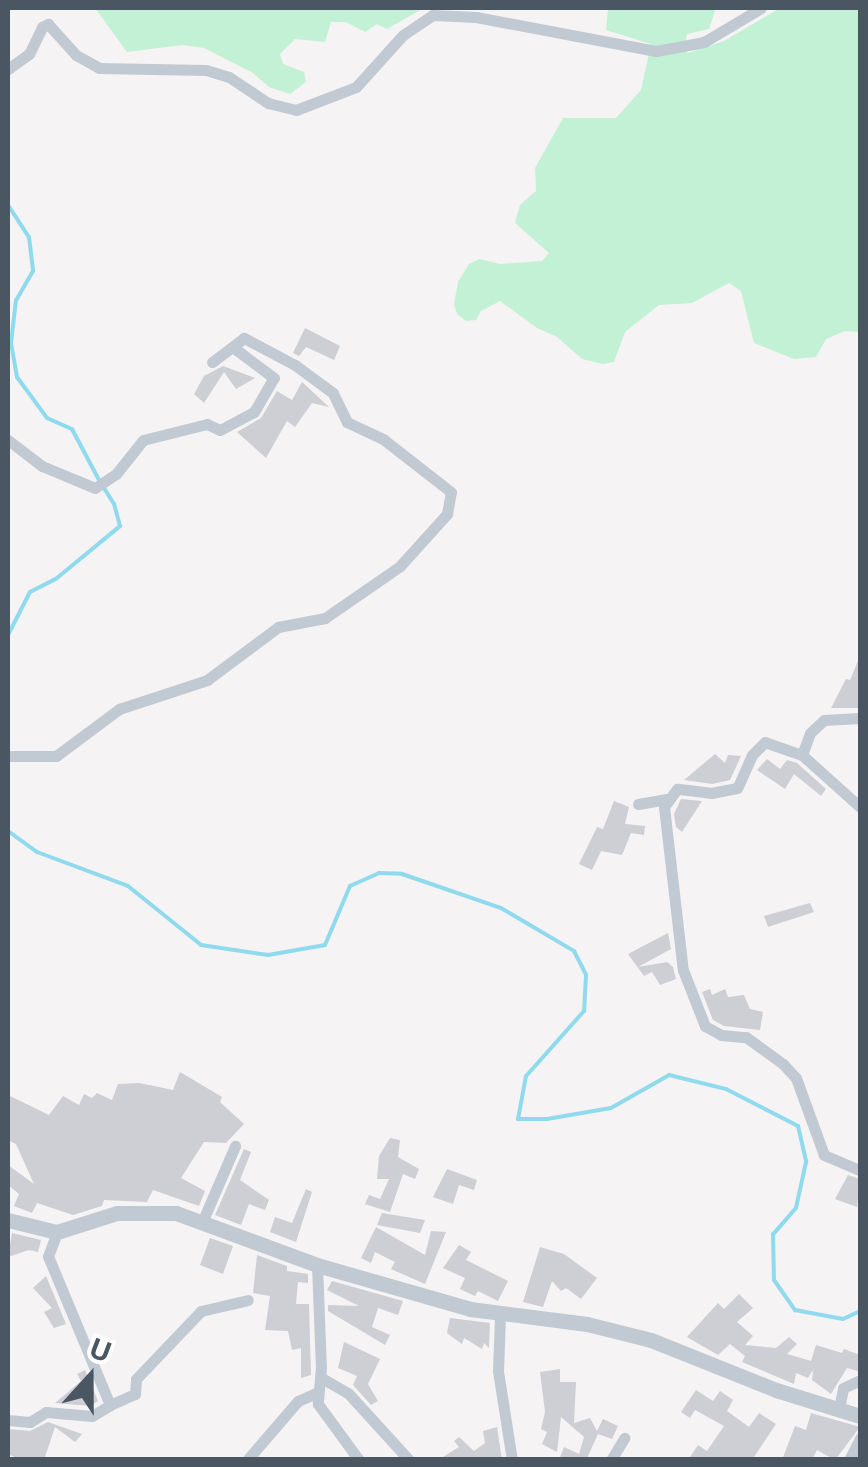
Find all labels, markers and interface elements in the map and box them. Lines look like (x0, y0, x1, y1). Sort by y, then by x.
north arrow (40, 1327, 140, 1427)
text: U (84, 1327, 117, 1371)

